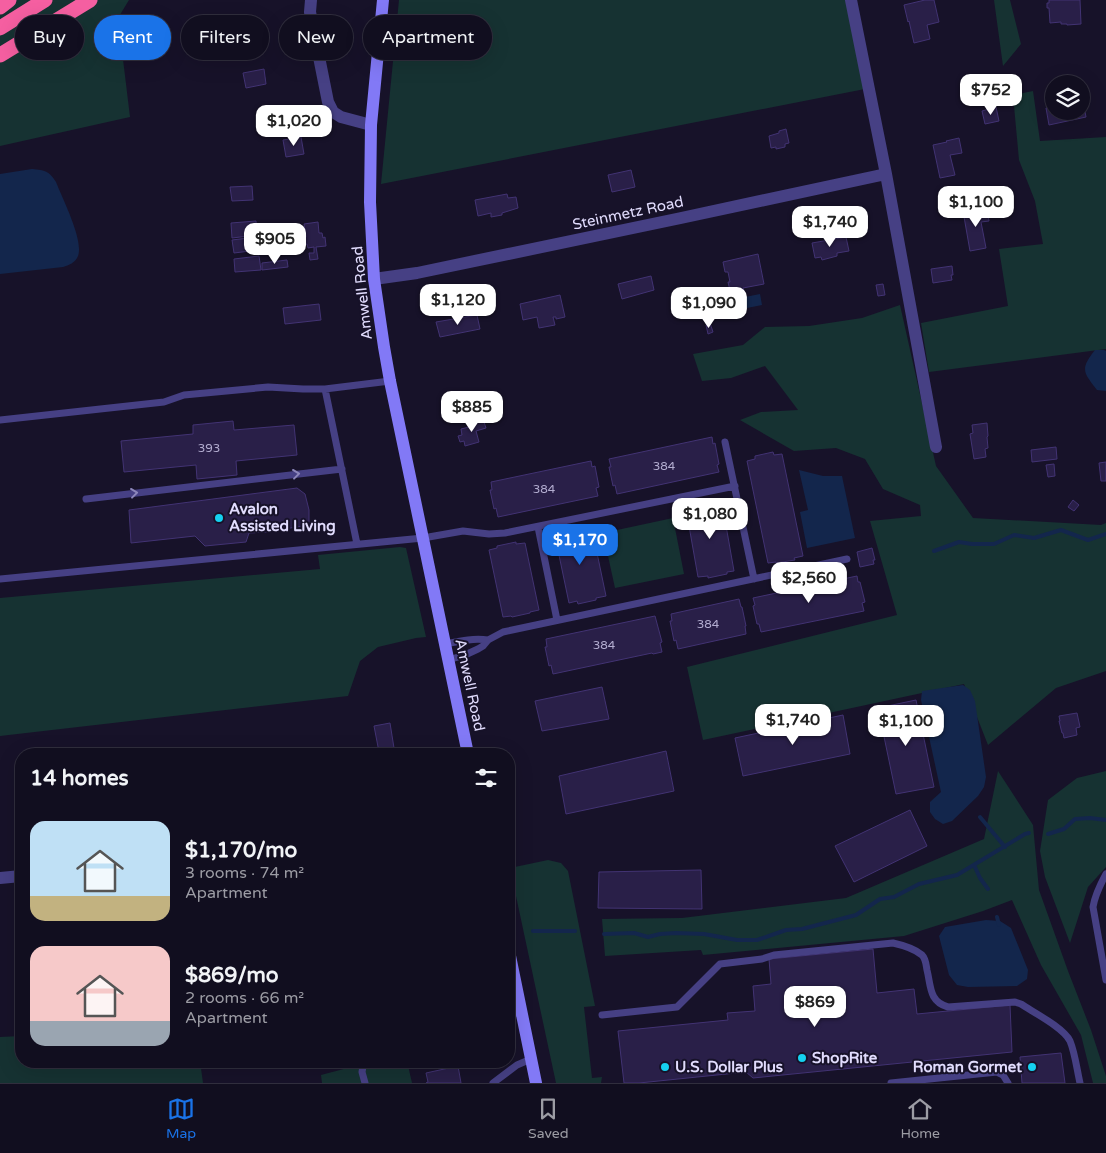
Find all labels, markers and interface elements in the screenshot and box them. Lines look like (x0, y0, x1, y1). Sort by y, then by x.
chip: Buy (15, 15, 84, 60)
chip: Rent (94, 15, 171, 60)
chip: Filters (181, 15, 269, 60)
chip: New (279, 15, 353, 60)
chip: Apartment (363, 15, 492, 60)
pin: $752 (961, 74, 1021, 116)
map controls (1045, 75, 1090, 120)
button: layers (1045, 75, 1090, 120)
text: $752 (971, 80, 1011, 100)
pin: $1,020 (253, 104, 335, 147)
text: $1,020 (267, 111, 321, 131)
pin: $1,100 (935, 186, 1017, 228)
street label: Steinmetz Road (571, 192, 685, 234)
text: $1,100 (949, 192, 1003, 212)
pin: $1,740 (789, 206, 871, 248)
text: $1,740 (803, 212, 857, 232)
pin: $905 (245, 222, 305, 265)
text: $905 (255, 229, 295, 249)
street label: Amwell Road (348, 245, 376, 341)
pin: $1,120 (417, 284, 499, 326)
pin: $1,090 (668, 286, 750, 329)
text: $1,120 (431, 290, 485, 310)
text: $1,090 (682, 293, 736, 313)
pin: $885 (442, 390, 502, 433)
text: $885 (452, 397, 492, 417)
house number: 393 (198, 441, 220, 455)
house number: 384 (653, 459, 676, 473)
one-way arrow (292, 469, 300, 480)
house number: 384 (533, 482, 556, 496)
one-way arrow (131, 488, 139, 499)
pin: $1,080 (669, 498, 751, 540)
place label: Avalon Assisted Living (229, 500, 336, 536)
text: $1,080 (683, 504, 737, 524)
marker: Avalon Assisted Living (213, 512, 225, 524)
pin: $1,170 (539, 524, 621, 566)
text: $1,170 (553, 530, 607, 550)
pin: $2,560 (768, 562, 850, 604)
text: $2,560 (782, 568, 836, 588)
house number: 384 (697, 617, 720, 631)
street label: Amwell Road (451, 637, 489, 733)
house number: 384 (593, 638, 616, 652)
pin: $1,740 (752, 704, 834, 746)
pin: $1,100 (865, 704, 947, 747)
text: $1,740 (766, 710, 820, 730)
text: $1,100 (879, 711, 933, 731)
icon: filters (472, 764, 500, 792)
text: 14 homes (30, 766, 129, 791)
text: $1,170/mo (185, 838, 297, 863)
icon: home (70, 841, 130, 901)
text: 3 rooms · 74 m² (185, 863, 304, 883)
text: Apartment (185, 883, 268, 903)
text: $869/mo (185, 963, 279, 988)
icon: home (70, 966, 130, 1026)
pin: $869 (785, 986, 845, 1028)
text: 2 rooms · 66 m² (185, 988, 304, 1008)
text: $869 (795, 992, 835, 1012)
text: Apartment (185, 1008, 268, 1028)
place label: ShopRite (812, 1049, 878, 1068)
marker: ShopRite (796, 1052, 808, 1064)
place label: U.S. Dollar Plus (675, 1058, 783, 1076)
place label: Roman Gormet (913, 1058, 1022, 1076)
marker: U.S. Dollar Plus (659, 1061, 671, 1073)
marker: Roman Gormet (1026, 1061, 1038, 1073)
tab: Map (166, 1095, 196, 1142)
tab: Saved (528, 1095, 569, 1142)
tab: Home (900, 1095, 940, 1142)

